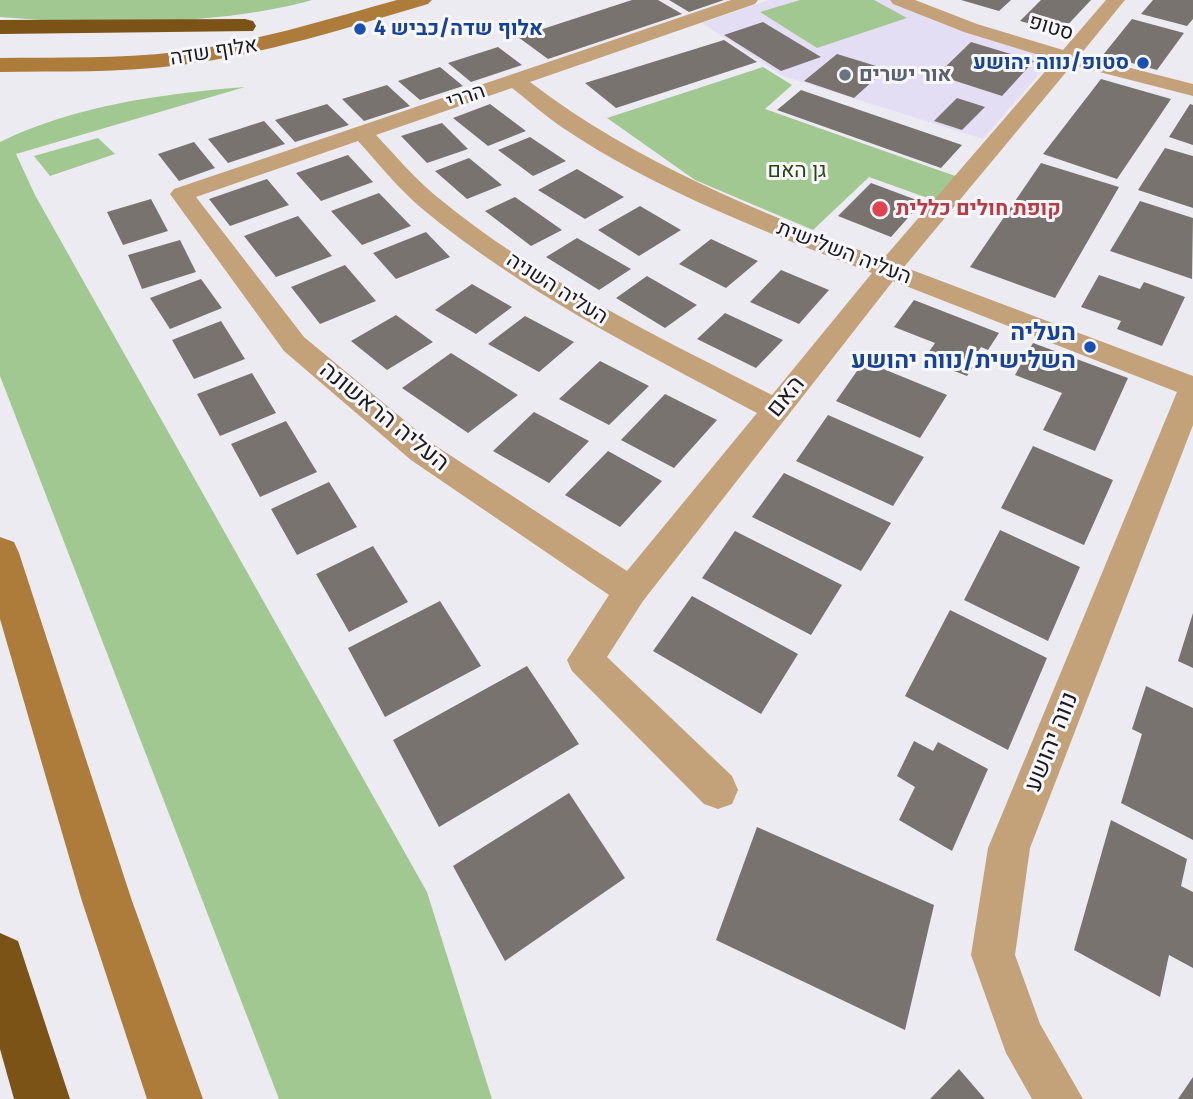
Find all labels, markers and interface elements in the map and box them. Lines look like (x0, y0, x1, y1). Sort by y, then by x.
street label: סטופ (1025, 9, 1077, 47)
place label: אלוף שדה/כביש 4 (374, 16, 543, 42)
marker: אלוף שדה/כביש 4 (352, 21, 368, 37)
street label: אלוף שדה (168, 33, 260, 71)
place label: סטופ/נווה יהושע (973, 50, 1129, 76)
marker: סטופ/נווה יהושע (1135, 55, 1151, 71)
place label: אור ישרים (859, 62, 952, 88)
marker: אור ישרים (837, 67, 853, 83)
street label: הררי (443, 79, 489, 115)
park label: גן האם (768, 158, 826, 184)
place label: קופת חולים כללית (896, 196, 1061, 222)
marker: קופת חולים כללית (870, 199, 890, 219)
street label: העליה השלישית (773, 216, 915, 290)
street label: העליה השניה (502, 248, 612, 330)
place label: העליה השלישית/נווה יהושע (851, 319, 1076, 375)
marker: העליה השלישית/נווה יהושע (1082, 339, 1098, 355)
street label: העליה הראשונה (313, 356, 455, 478)
street label: האם (761, 371, 811, 423)
street label: נווה יהושע (1019, 688, 1085, 796)

